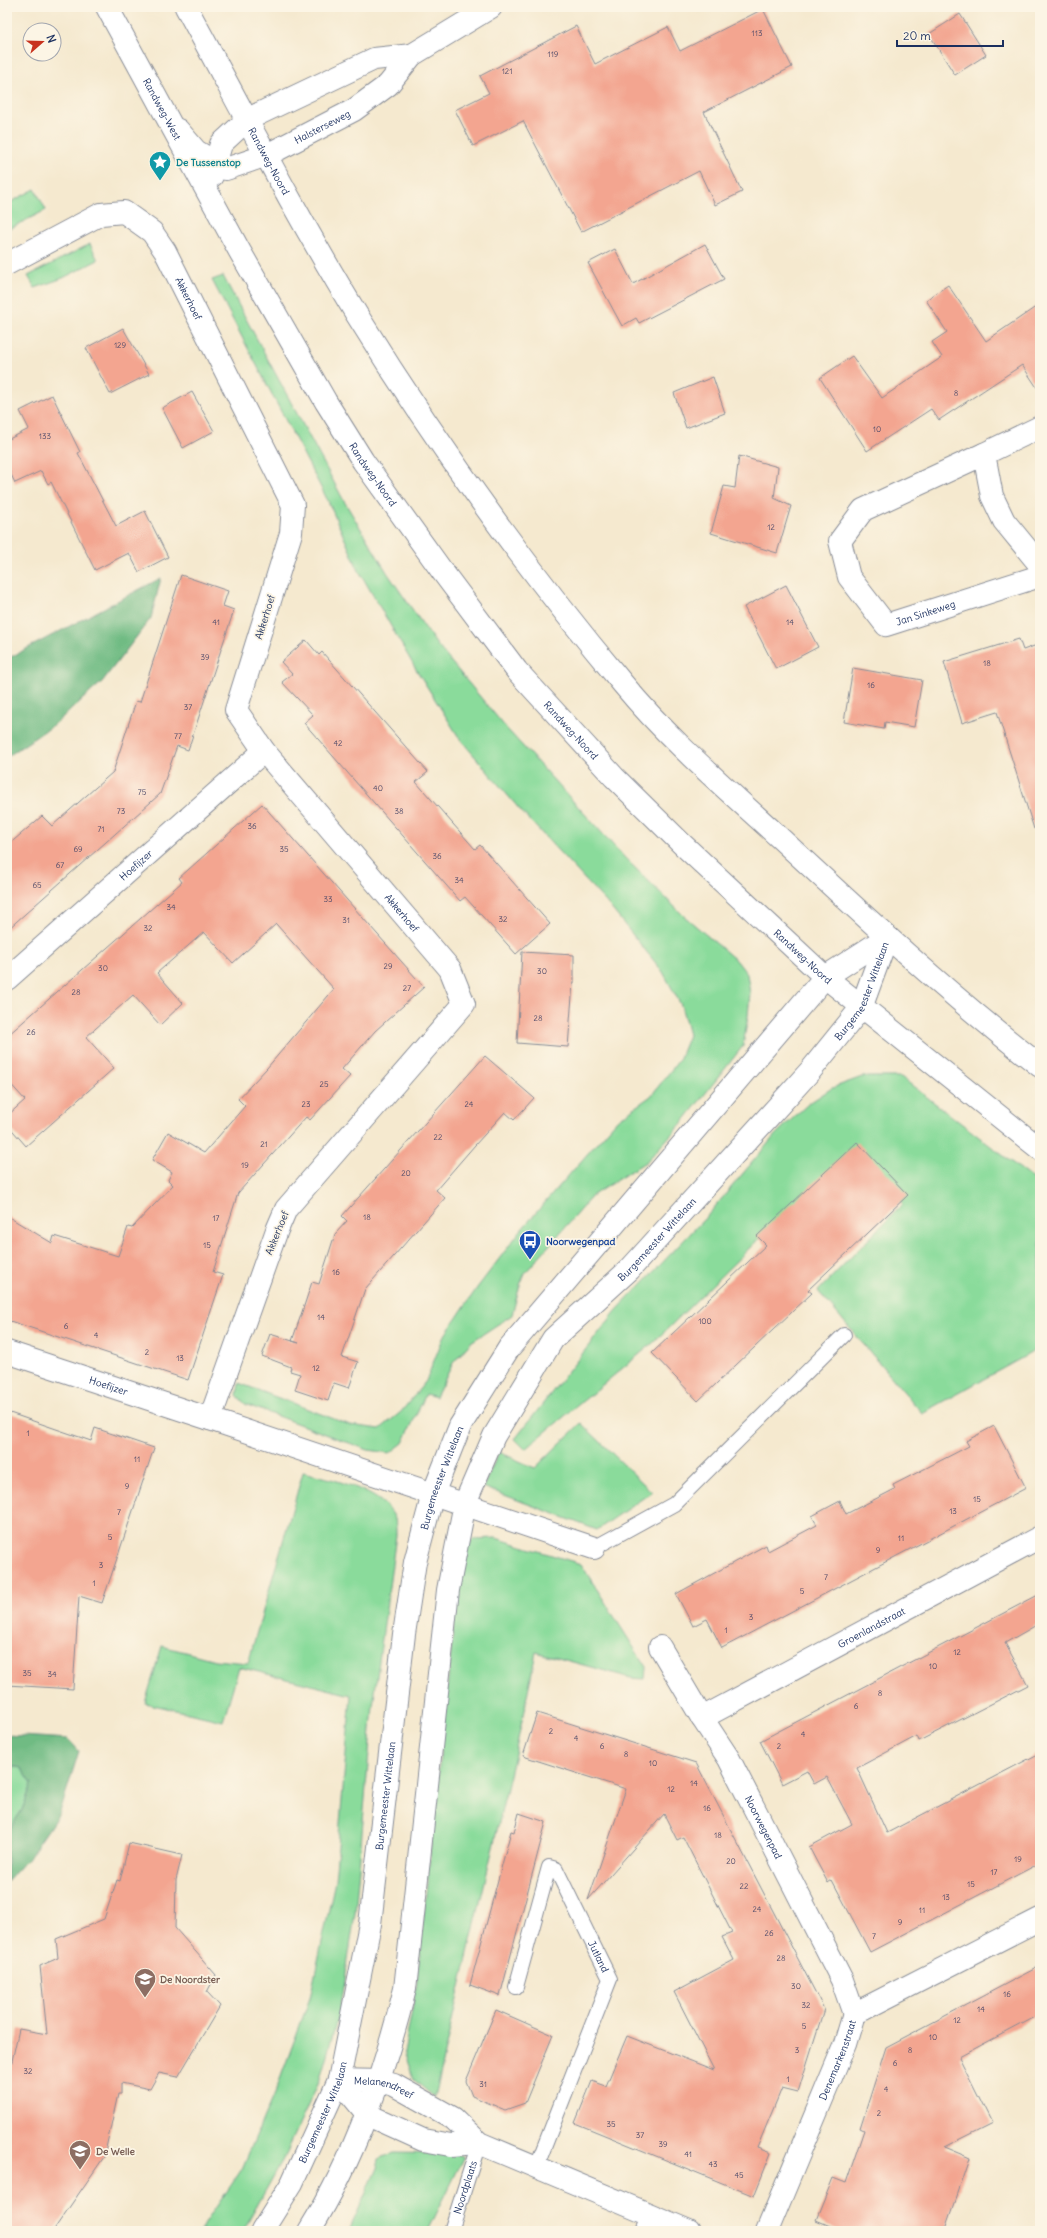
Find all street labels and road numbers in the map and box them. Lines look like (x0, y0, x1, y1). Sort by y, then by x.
street label: Randweg-West (140, 76, 185, 143)
street label: Halsterseweg (292, 107, 352, 146)
street label: Randweg-Noord (246, 125, 293, 197)
street label: Akkerhoef (173, 275, 205, 323)
street label: Randweg-Noord (347, 440, 400, 509)
street label: Akkerhoef (252, 592, 278, 641)
street label: Jan Sinkeweg (894, 597, 957, 628)
street label: Randweg-Noord (541, 698, 601, 762)
street label: Hoefijzer (116, 847, 155, 883)
street label: Akkerhoef (382, 891, 422, 935)
street label: Randweg-Noord (771, 926, 835, 987)
street label: Burgemeester Wittelaan (831, 940, 891, 1043)
street label: Burgemeester Wittelaan (615, 1194, 699, 1284)
street label: Akkerhoef (262, 1209, 292, 1257)
street label: Hoefijzer (88, 1373, 130, 1398)
street label: Burgemeester Wittelaan (417, 1424, 466, 1531)
street label: Groenlandstraat (835, 1604, 908, 1651)
street label: Burgemeester Wittelaan (372, 1740, 398, 1851)
street label: Noorwegenpad (742, 1793, 785, 1861)
street label: Jutland (586, 1938, 612, 1975)
street label: Denemarkenstraat (816, 2018, 859, 2102)
street label: Burgemeester Wittelaan (295, 2060, 349, 2165)
street label: Melanendreef (354, 2074, 417, 2102)
street label: Noordplaats (450, 2158, 480, 2215)

